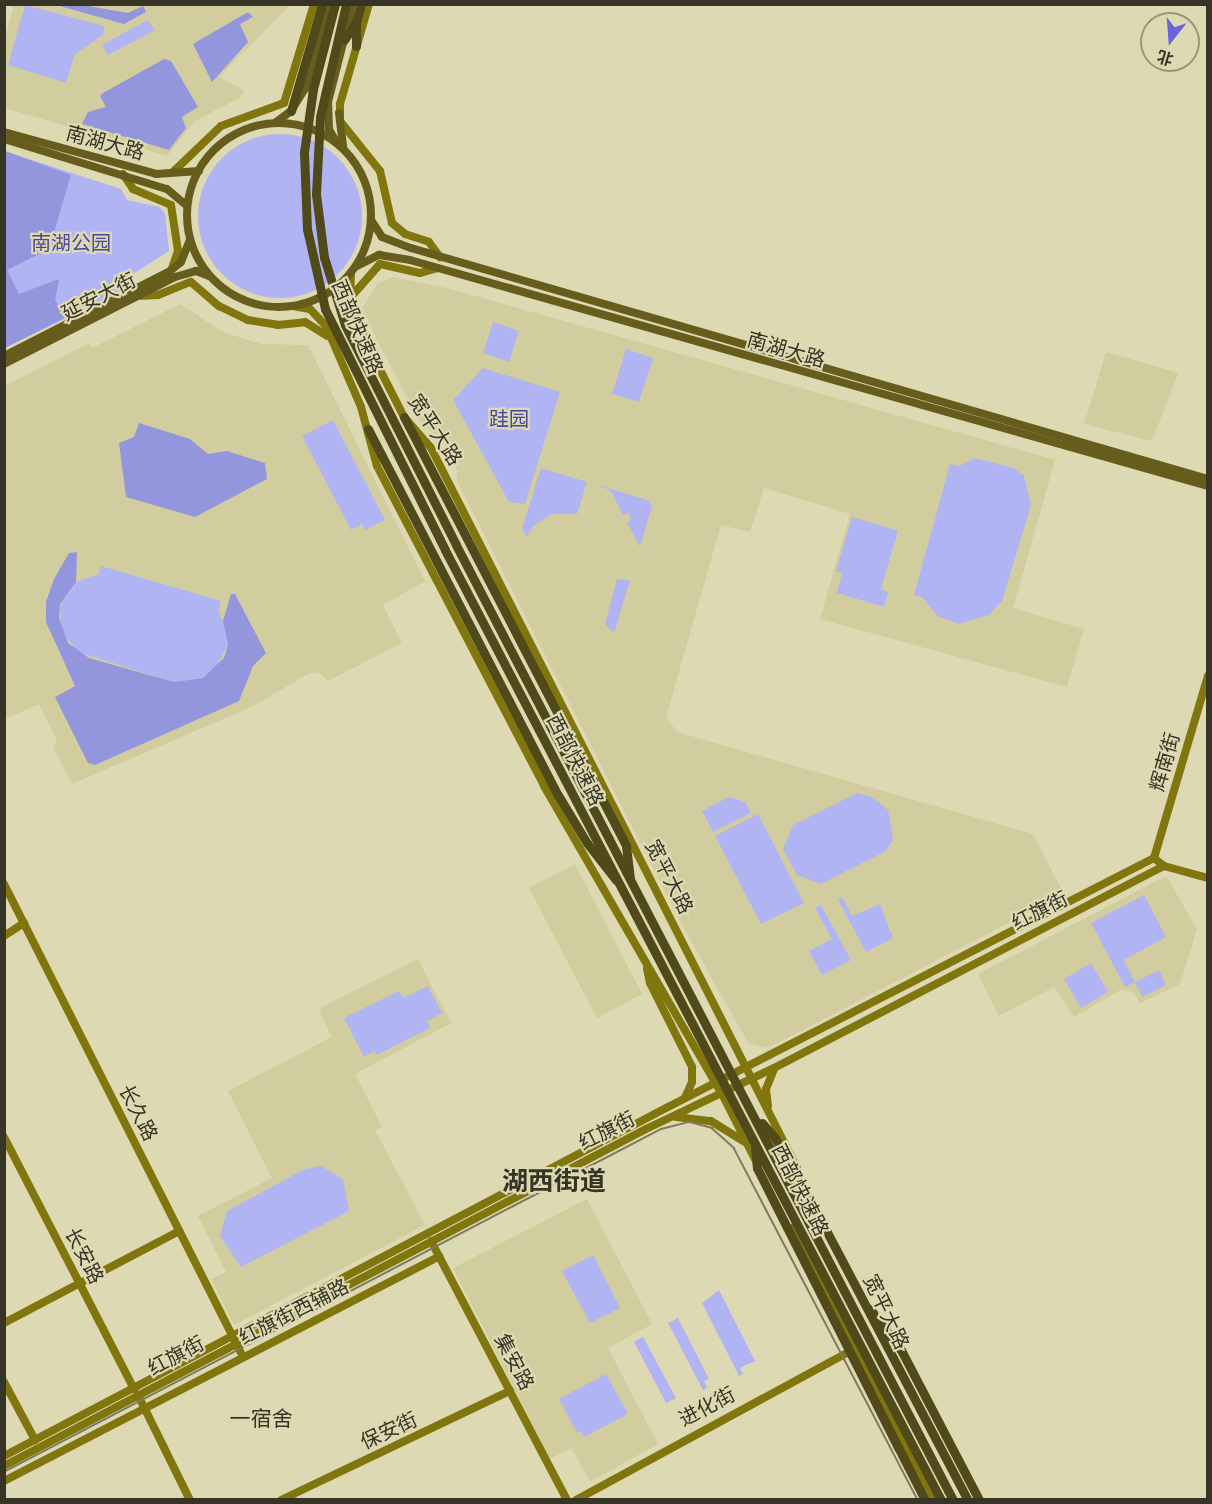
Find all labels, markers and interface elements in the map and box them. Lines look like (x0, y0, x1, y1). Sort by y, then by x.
north arrow (1140, 12, 1200, 72)
text: 北 (1155, 46, 1176, 69)
street label: 南湖大路 (63, 121, 147, 165)
park label: 南湖公园 (31, 231, 111, 255)
street label: 延安大街 (58, 268, 140, 326)
street label: 西部快速路 (326, 276, 388, 378)
street label: 南湖大路 (744, 327, 828, 373)
street label: 宽平大路 (403, 390, 467, 470)
park label: 跬园 (489, 407, 529, 431)
street label: 西部快速路 (542, 710, 608, 810)
street label: 辉南街 (1145, 730, 1185, 794)
street label: 宽平大路 (640, 836, 698, 918)
street label: 红旗街 (1008, 887, 1072, 935)
street label: 长久路 (114, 1081, 162, 1145)
street label: 红旗街 (575, 1107, 639, 1155)
street label: 西部快速路 (767, 1140, 833, 1240)
district label: 湖西街道 (502, 1166, 606, 1198)
street label: 长安路 (60, 1224, 108, 1288)
street label: 宽平大路 (858, 1271, 914, 1353)
street label: 红旗街西辅路 (235, 1274, 353, 1350)
street label: 集安路 (489, 1330, 539, 1394)
street label: 红旗街 (144, 1331, 208, 1381)
street label: 进化街 (675, 1382, 739, 1432)
district label: 一宿舍 (230, 1406, 292, 1432)
street label: 保安街 (357, 1407, 421, 1455)

